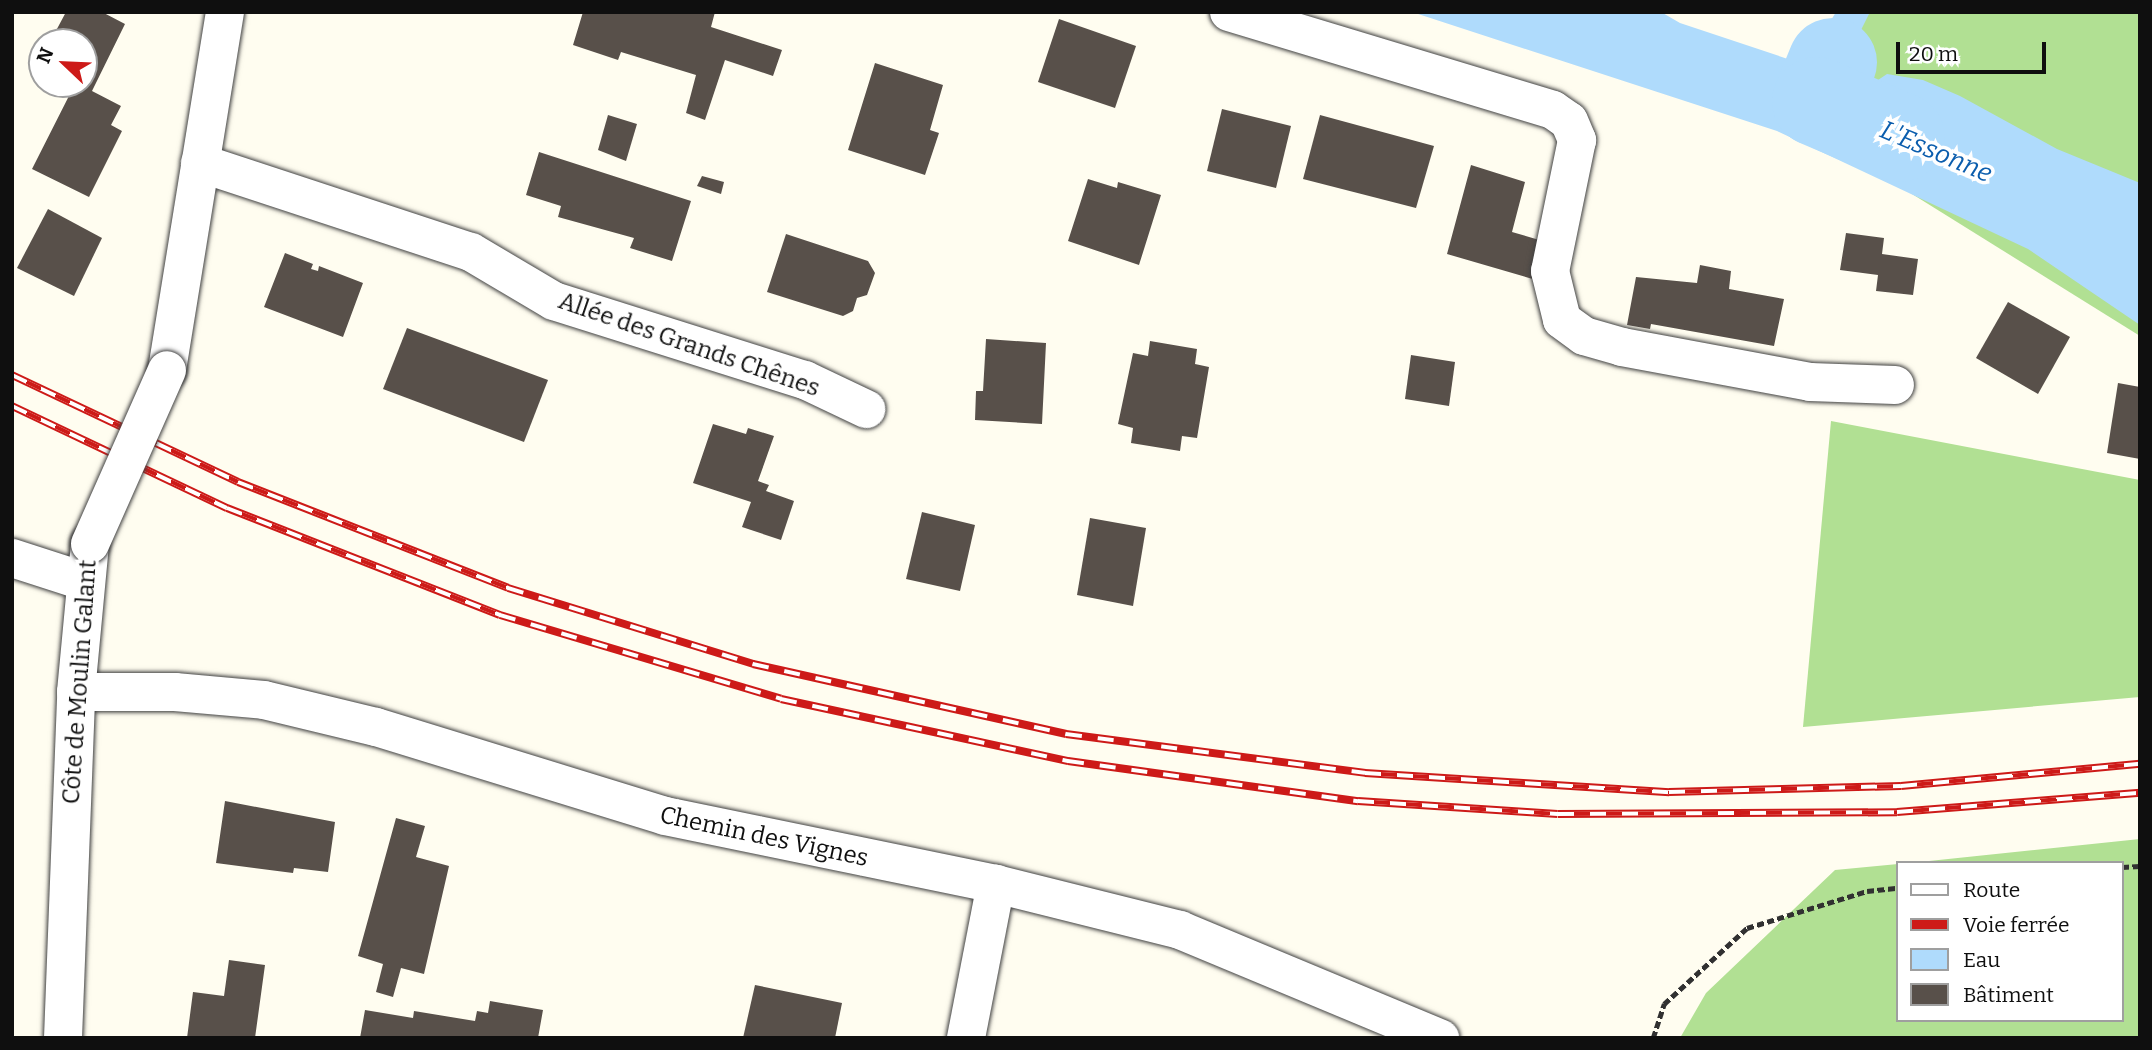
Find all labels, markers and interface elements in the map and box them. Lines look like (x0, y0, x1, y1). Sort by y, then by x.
north arrow (28, 28, 98, 98)
scale bar (1900, 28, 2050, 72)
text: 20 m (1909, 41, 1958, 67)
text: N (32, 44, 58, 67)
water label: L'Essonne (1875, 114, 1997, 190)
street label: Allée des Grands Chênes (555, 287, 823, 403)
street label: Côte de Moulin Galant (57, 559, 103, 805)
street label: Chemin des Vignes (657, 801, 871, 873)
legend (1896, 861, 2124, 1022)
text: Route (1963, 877, 2020, 903)
text: Voie ferrée (1963, 912, 2069, 938)
text: Eau (1963, 947, 2000, 973)
text: Bâtiment (1963, 982, 2054, 1008)

